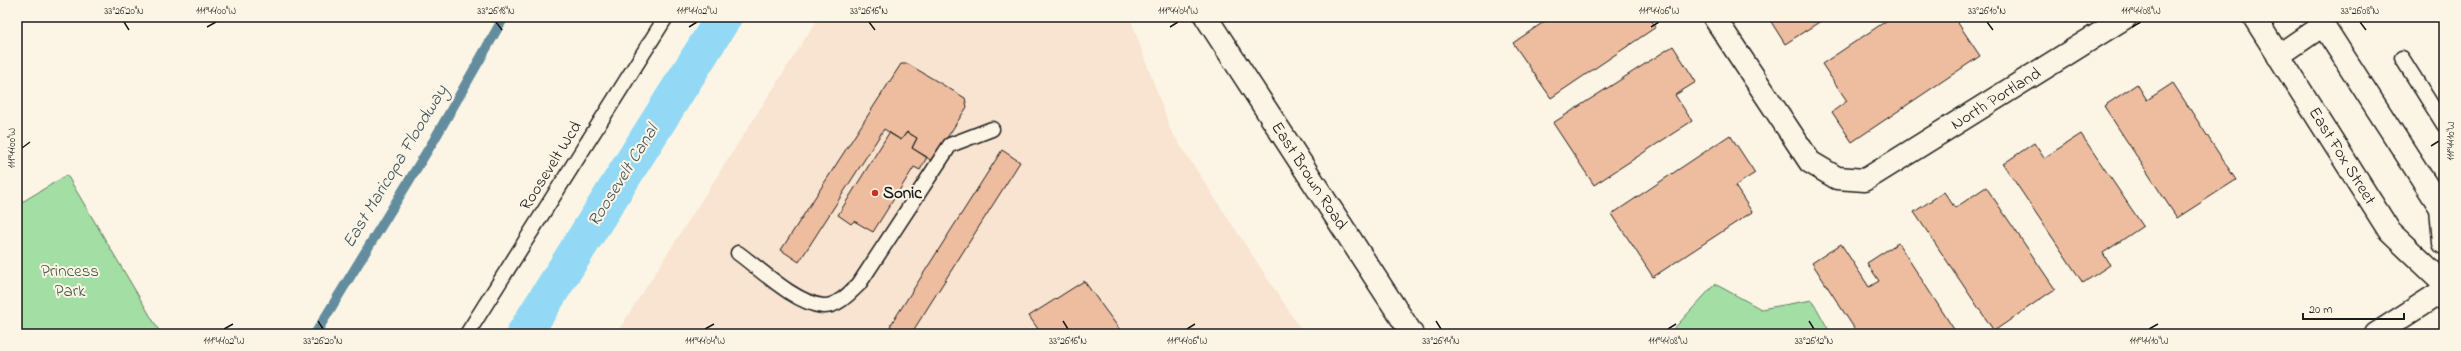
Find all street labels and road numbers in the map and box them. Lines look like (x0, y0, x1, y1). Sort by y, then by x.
street label: North Portland (1946, 61, 2046, 137)
street label: East Fox Street (2302, 102, 2382, 210)
street label: Roosevelt Wcd (514, 116, 589, 216)
street label: East Brown Road (1265, 117, 1354, 235)

